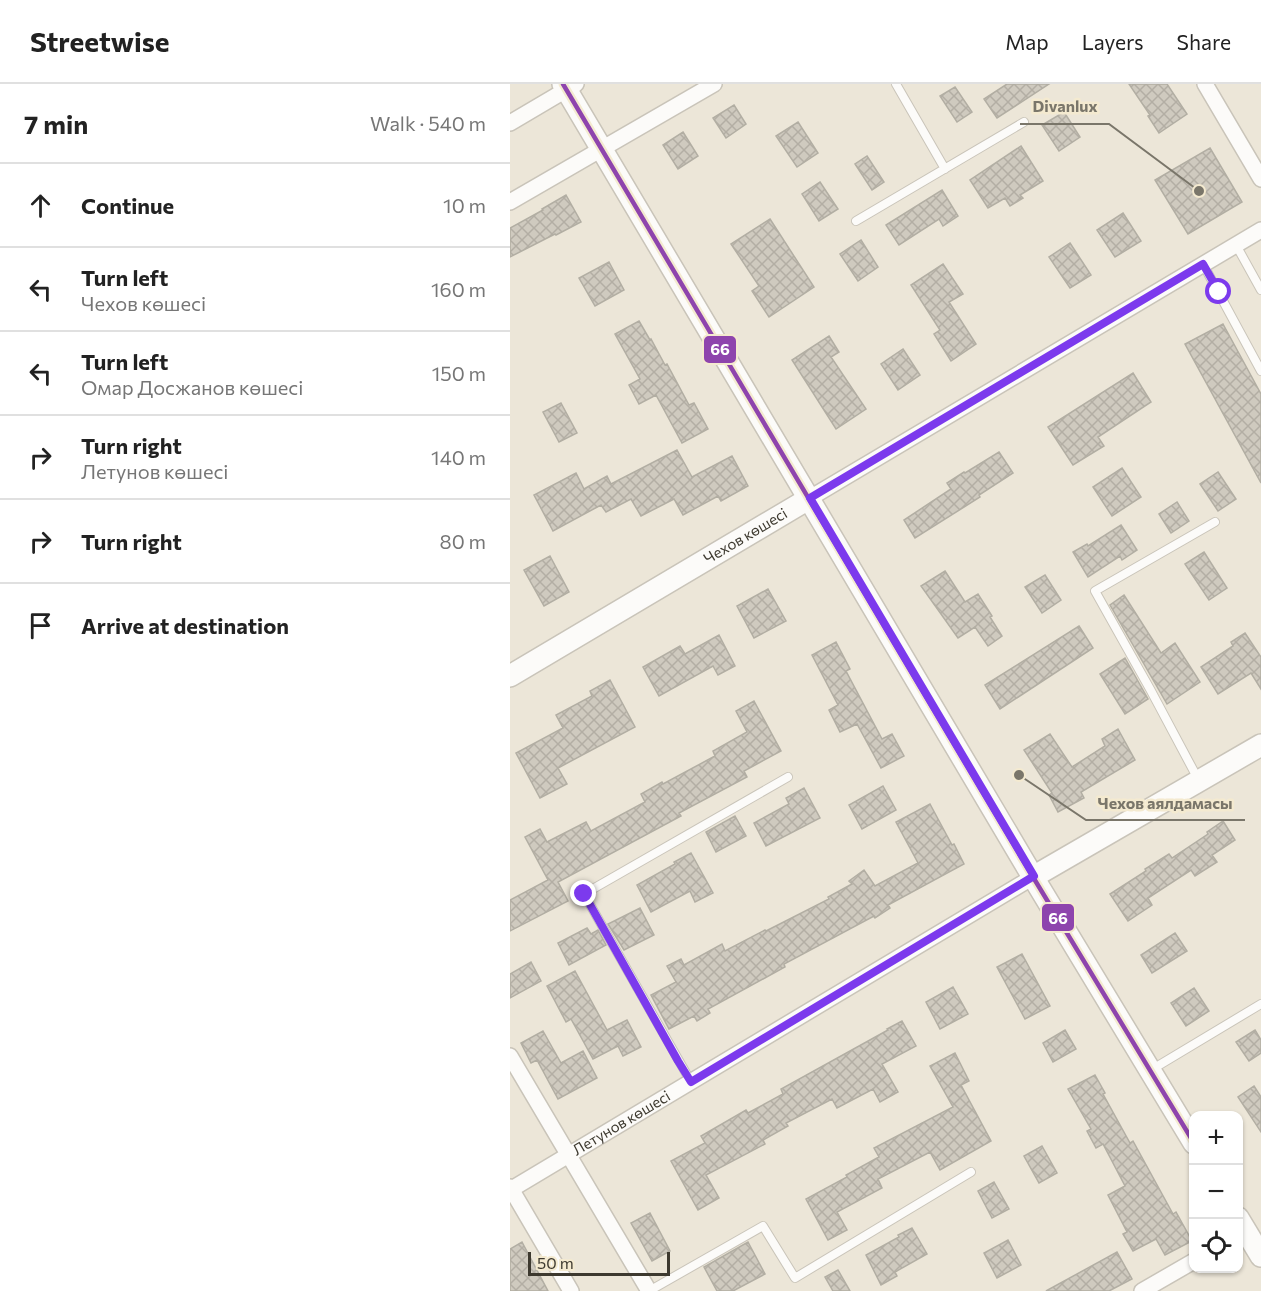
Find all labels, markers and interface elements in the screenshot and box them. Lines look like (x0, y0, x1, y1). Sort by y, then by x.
text: Streetwise (30, 24, 170, 58)
text: Map (1005, 29, 1049, 54)
text: Layers (1082, 29, 1144, 54)
text: Share (1177, 29, 1231, 54)
callout: Divanlux (1020, 90, 1109, 124)
text: Divanlux (1033, 96, 1097, 115)
text: 7 min (24, 108, 88, 139)
text: Walk · 540 m (370, 111, 486, 135)
icon: ahead (24, 189, 57, 222)
text: Continue (81, 192, 174, 219)
text: 10 m (443, 193, 486, 217)
text: Turn left (81, 264, 168, 291)
icon: left (24, 273, 57, 306)
text: 160 m (431, 277, 486, 301)
route start (1205, 278, 1231, 304)
text: Чехов көшесі (81, 291, 206, 315)
line badge: 66 (703, 335, 737, 364)
text: 66 (710, 339, 730, 358)
text: Turn left (81, 348, 168, 375)
icon: left (24, 357, 57, 390)
text: 150 m (432, 361, 486, 385)
text: Омар Досжанов көшесі (81, 375, 303, 399)
text: Turn right (81, 432, 182, 459)
icon: right (24, 441, 57, 474)
text: 140 m (431, 445, 486, 469)
text: Летунов көшесі (81, 459, 229, 483)
street label: Чехов көшесі (700, 504, 790, 567)
icon: right (24, 525, 57, 558)
text: Turn right (81, 528, 182, 555)
text: 80 m (440, 529, 486, 553)
icon: arrive (24, 609, 57, 642)
text: Arrive at destination (81, 612, 289, 639)
callout: Чехов аялдамасы (1086, 786, 1245, 820)
text: Чехов аялдамасы (1098, 793, 1232, 812)
route end (570, 880, 596, 906)
line badge: 66 (1041, 903, 1075, 932)
text: 66 (1048, 908, 1068, 927)
street label: Летунов көшесі (569, 1086, 673, 1159)
map controls (1189, 1111, 1243, 1273)
button: + (1189, 1111, 1243, 1165)
button: − (1189, 1165, 1243, 1219)
button: locate (1189, 1219, 1243, 1273)
scale bar (528, 1249, 670, 1276)
text: 50 m (537, 1253, 574, 1272)

